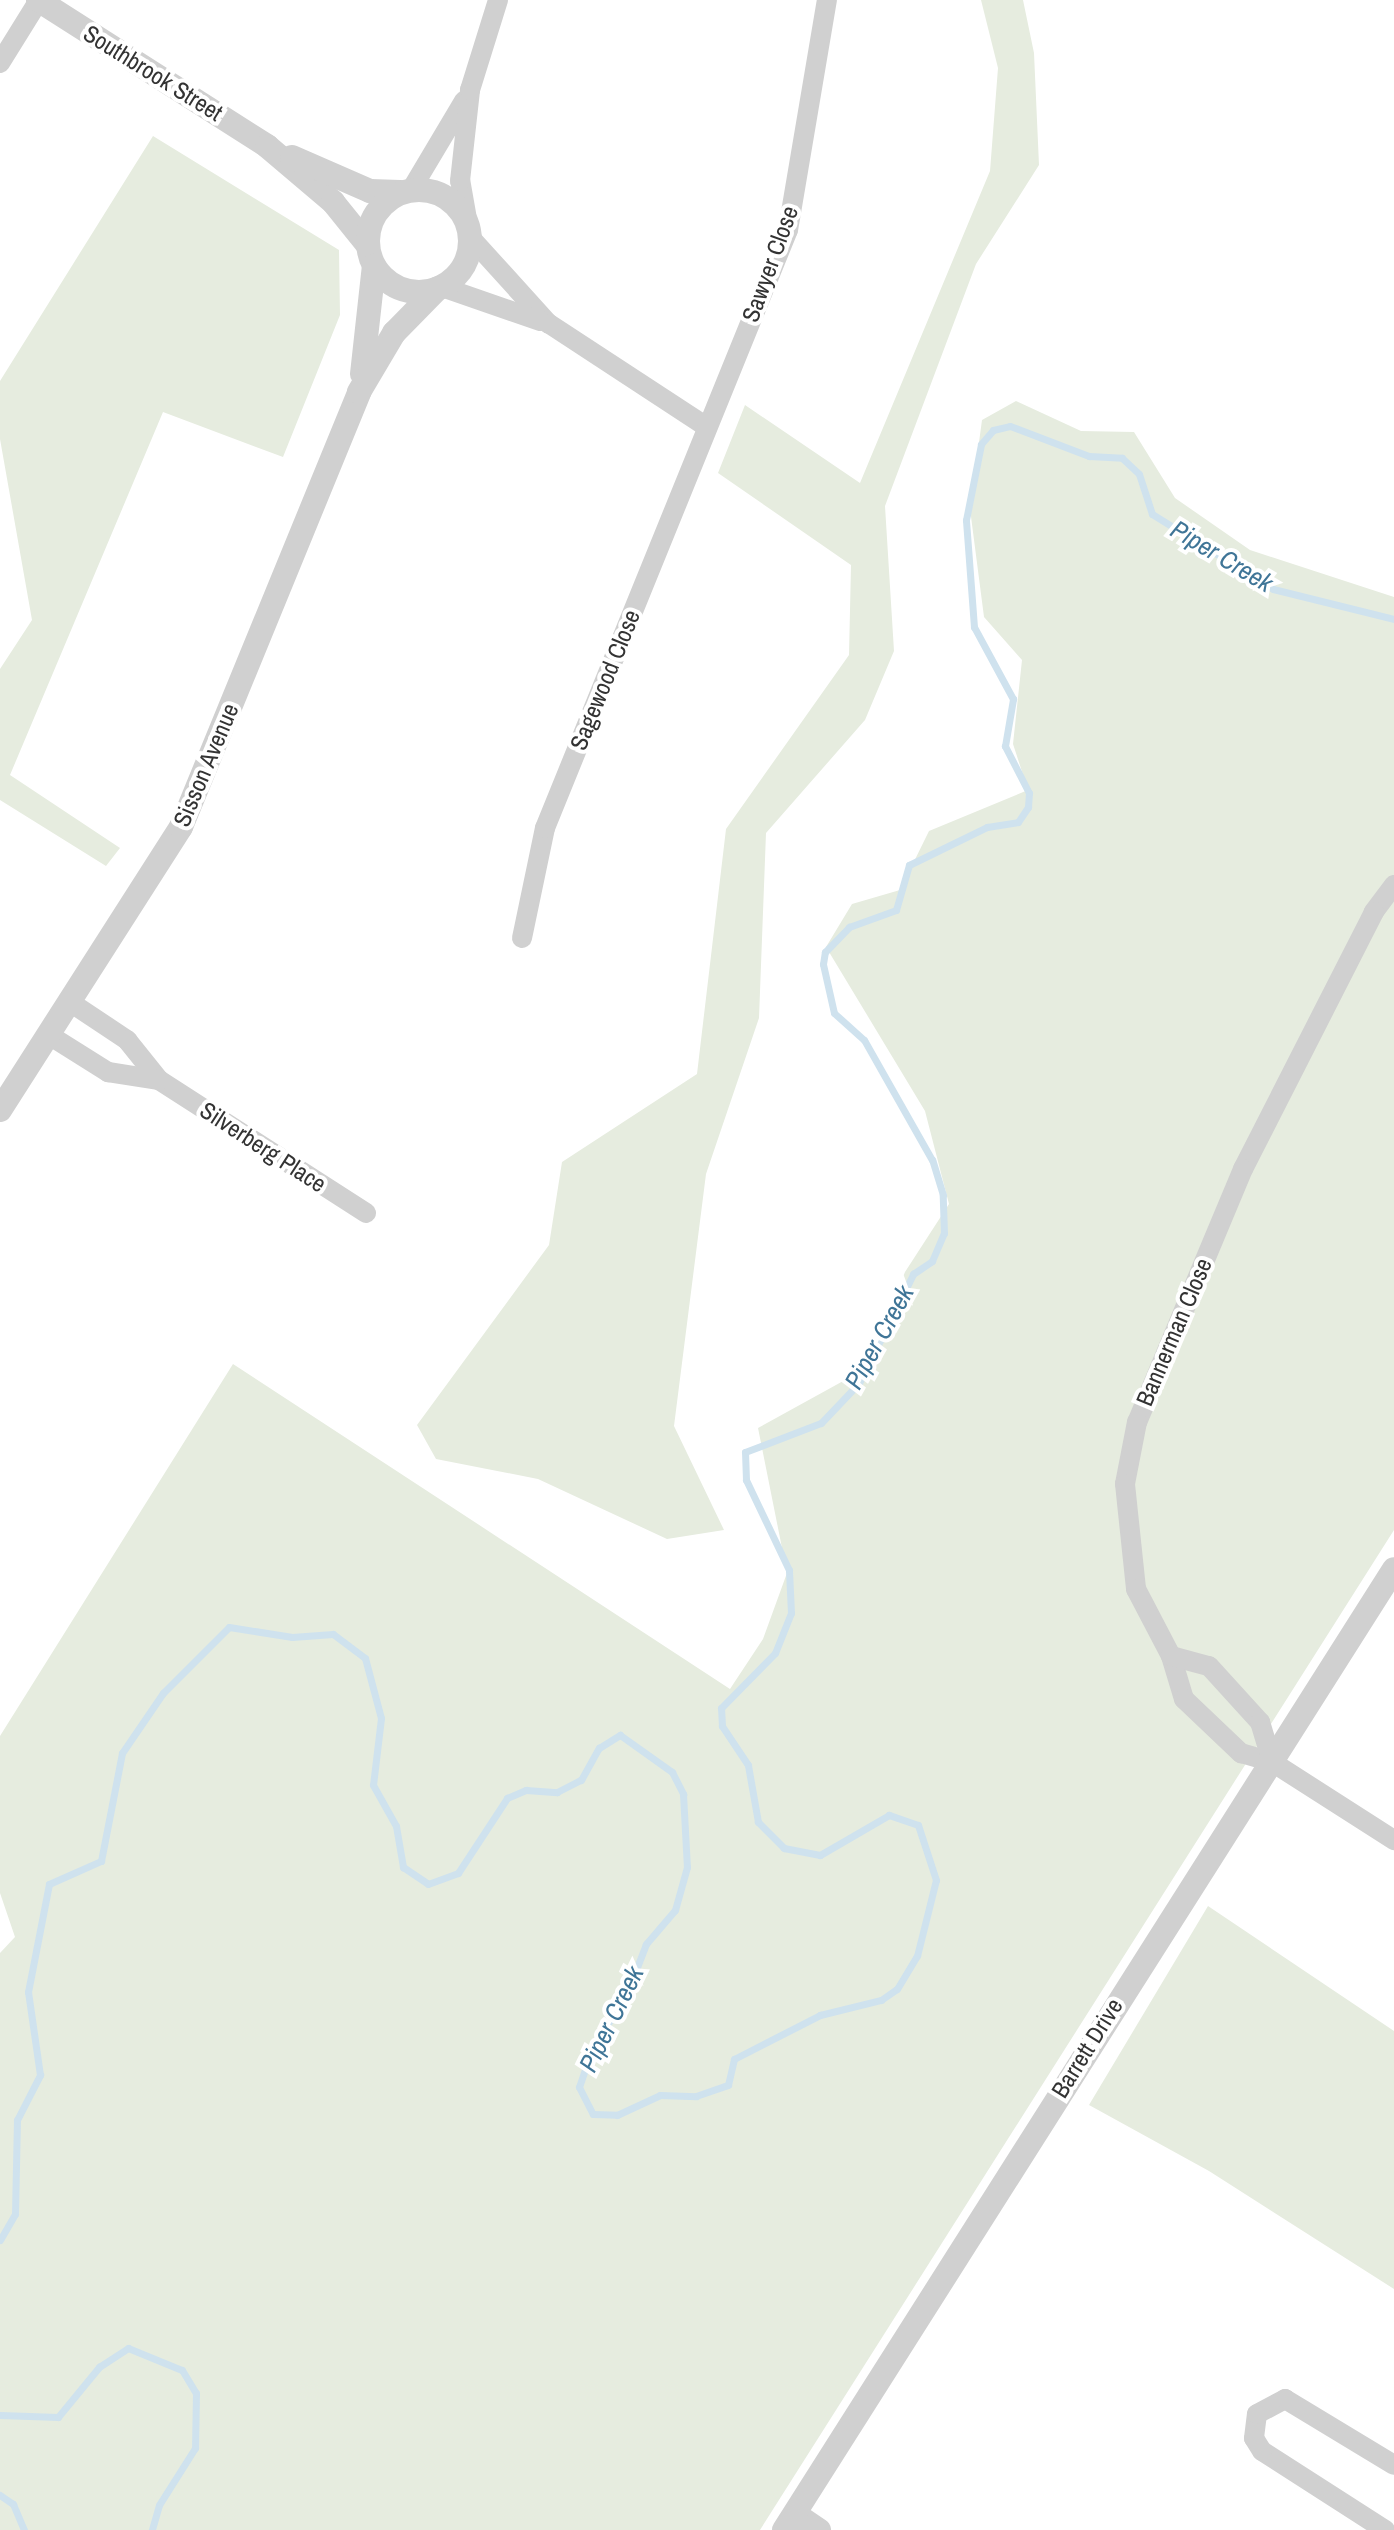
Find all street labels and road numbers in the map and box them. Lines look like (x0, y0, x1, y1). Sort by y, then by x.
street label: Southbrook Street (78, 19, 228, 127)
street label: Sawyer Close (736, 202, 804, 326)
street label: Sagewood Close (564, 606, 646, 754)
street label: Sisson Avenue (167, 699, 245, 831)
street label: Silverberg Place (195, 1096, 331, 1198)
street label: Bannerman Close (1130, 1254, 1218, 1410)
street label: Barrett Drive (1045, 1993, 1129, 2103)

